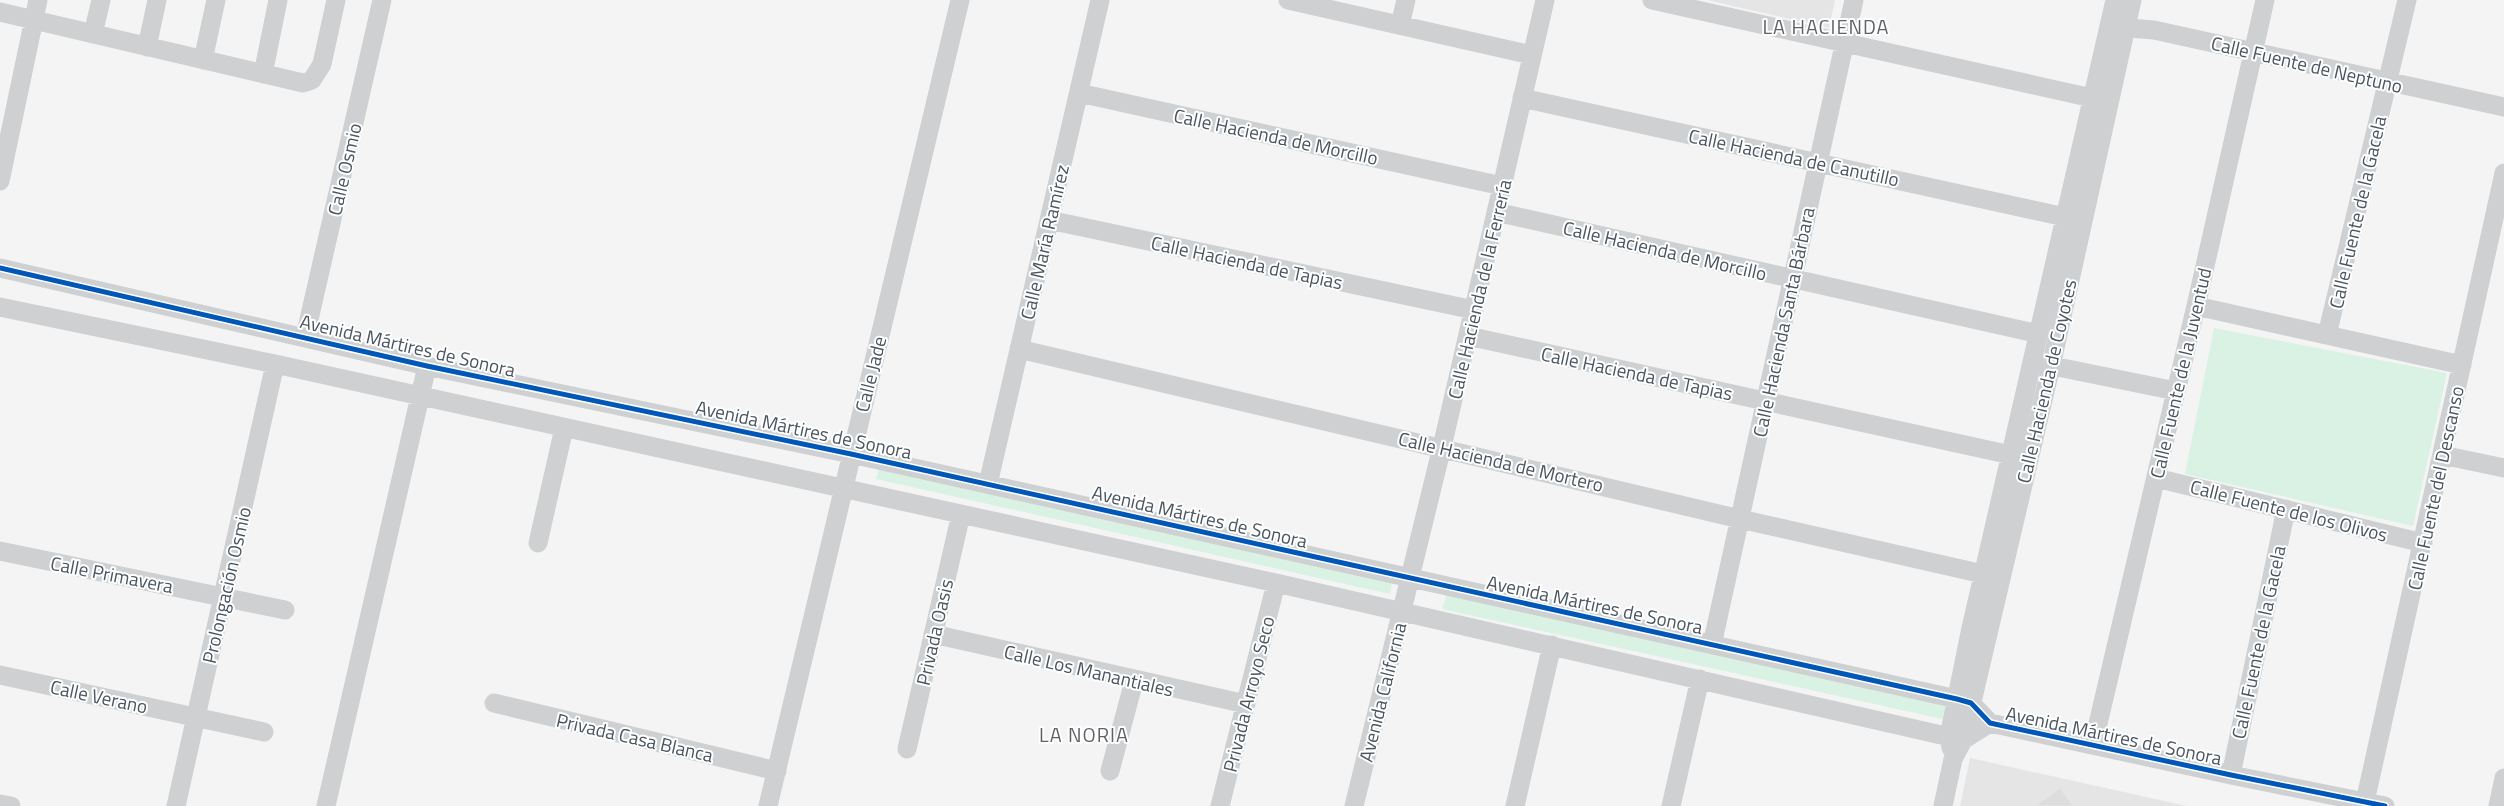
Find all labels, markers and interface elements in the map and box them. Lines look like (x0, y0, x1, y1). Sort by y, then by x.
district label: LA HACIENDA (1763, 11, 1890, 42)
street label: Calle Fuente de Neptuno (2209, 28, 2405, 100)
street label: Calle Hacienda de Morcillo (1171, 100, 1381, 172)
street label: Calle Fuente de la Gacela (2321, 112, 2393, 311)
street label: Calle Osmio (319, 120, 369, 218)
street label: Calle Hacienda de Canutillo (1686, 121, 1902, 193)
street label: Calle María Ramírez (1012, 162, 1076, 322)
street label: Calle Hacienda de la Ferrería (1440, 176, 1519, 402)
street label: Calle Hacienda Santa Bárbara (1744, 204, 1822, 440)
street label: Calle Hacienda de Morcillo (1560, 212, 1770, 288)
street label: Calle Hacienda de Tapias (1149, 228, 1346, 296)
street label: Calle Fuente de la Juventud (2142, 265, 2218, 481)
street label: Calle Hacienda de Coyotes (2008, 276, 2084, 486)
street label: Avenida Mártires de Sonora (298, 306, 519, 384)
street label: Calle Jade (847, 333, 893, 415)
street label: Calle Hacienda de Tapias (1539, 339, 1736, 407)
street label: Calle Fuente del Descanso (2399, 383, 2471, 593)
street label: Avenida Mártires de Sonora (693, 392, 915, 466)
street label: Calle Hacienda de Mortero (1396, 423, 1606, 499)
street label: Calle Fuente de los Olivos (2187, 471, 2391, 549)
street label: Avenida Mártires de Sonora (1090, 477, 1311, 555)
street label: Prolongación Osmio (194, 504, 258, 666)
street label: Calle Fuente de la Gacela (2223, 542, 2293, 741)
street label: Calle Primavera (48, 548, 176, 600)
street label: Avenida Mártires de Sonora (1484, 567, 1706, 641)
street label: Privada Oasis (908, 576, 960, 688)
street label: Privada Arroyo Seco (1215, 613, 1281, 775)
street label: Avenida California (1351, 619, 1413, 765)
street label: Calle Los Manantiales (1001, 636, 1177, 704)
street label: Calle Verano (48, 672, 150, 720)
street label: Avenida Mártires de Sonora (2003, 698, 2225, 772)
street label: Privada Casa Blanca (554, 705, 717, 769)
district label: LA NORIA (1039, 719, 1129, 750)

